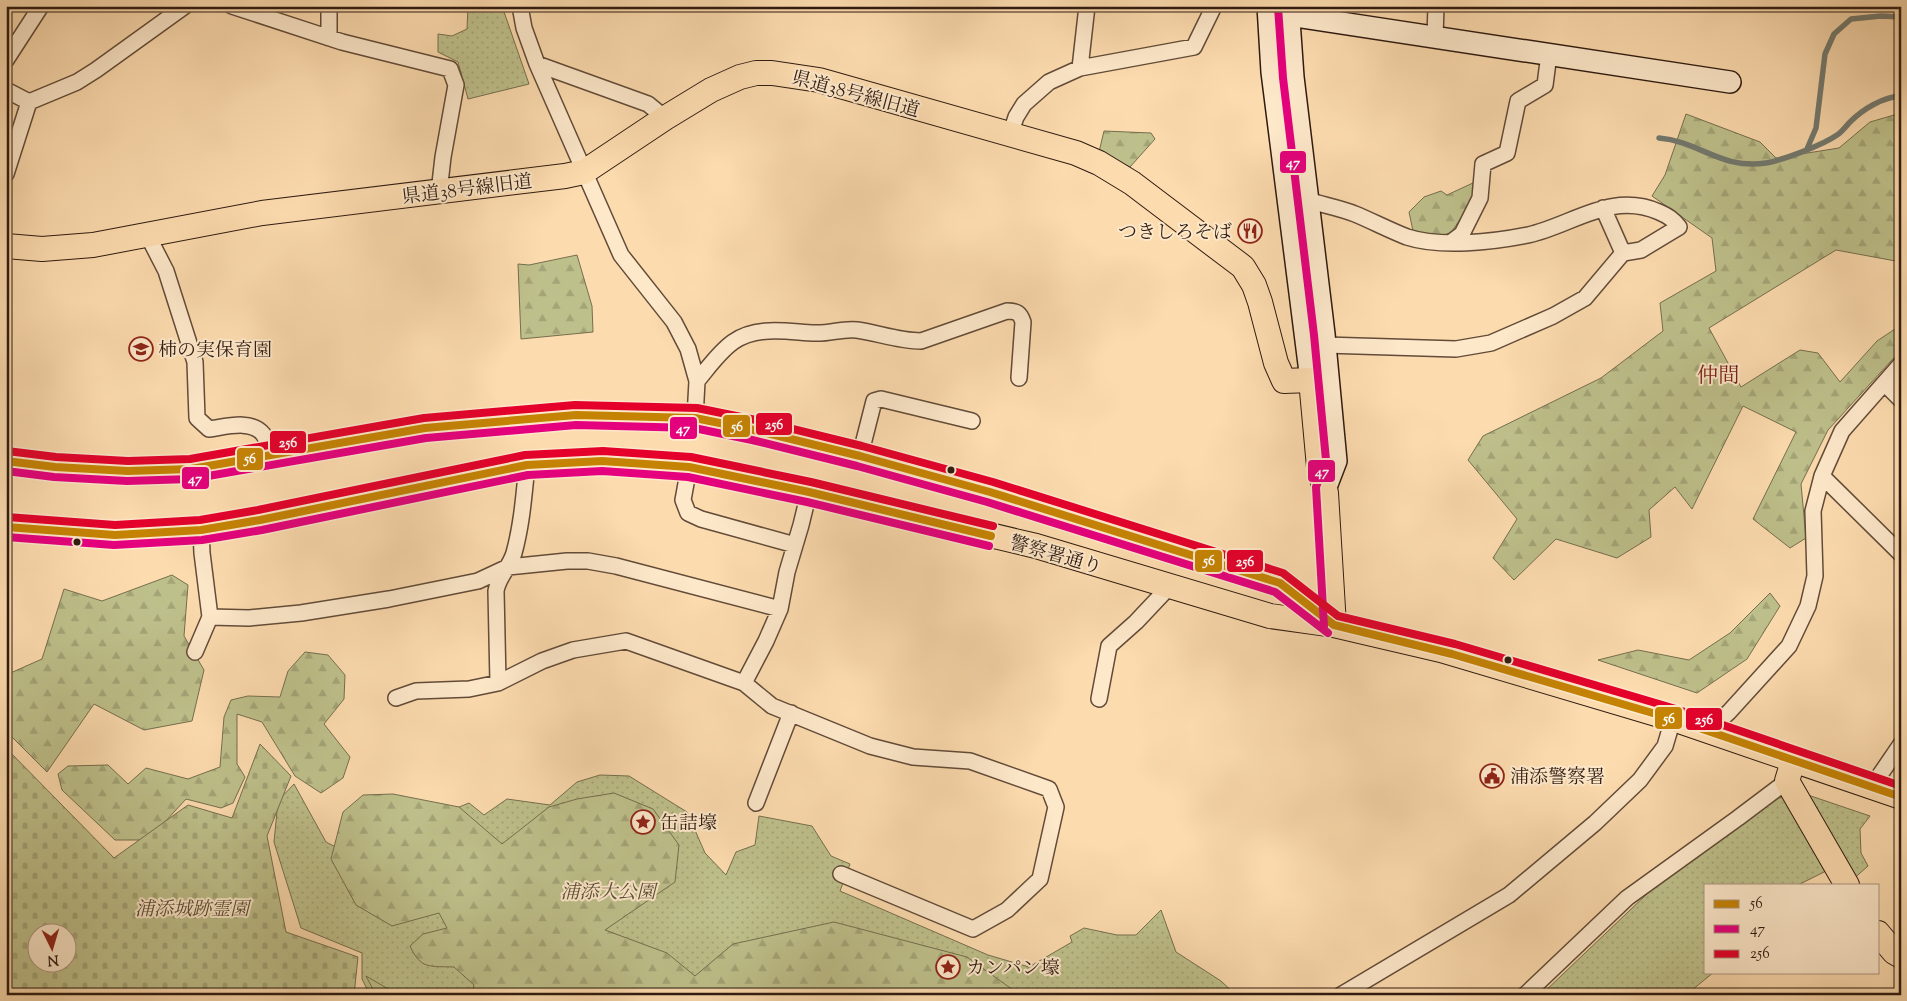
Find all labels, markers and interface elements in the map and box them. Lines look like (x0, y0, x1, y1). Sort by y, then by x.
street label: 県道38号線旧道 (789, 65, 922, 125)
line badge: 47 (1279, 150, 1307, 174)
text: 47 (1285, 154, 1301, 174)
street label: 県道38号線旧道 (401, 169, 534, 212)
restaurant icon: つきしろそば (1237, 218, 1263, 244)
place label: つきしろそば (1118, 220, 1232, 247)
school or university icon: 柿の実保育園 (128, 336, 154, 362)
place label: 柿の実保育園 (158, 338, 272, 365)
district label: 仲間 (1697, 362, 1739, 392)
line badge: 256 (755, 412, 793, 436)
line badge: 56 (722, 414, 751, 438)
line badge: 47 (669, 416, 698, 440)
text: 256 (765, 416, 783, 436)
text: 56 (730, 418, 743, 438)
text: 47 (675, 420, 691, 440)
line badge: 256 (269, 430, 307, 454)
text: 256 (279, 434, 297, 454)
line badge: 56 (236, 447, 264, 471)
text: 56 (243, 450, 256, 470)
line badge: 47 (1307, 459, 1336, 483)
text: 47 (1314, 463, 1330, 483)
unlabelled marker (946, 465, 956, 475)
line badge: 47 (181, 466, 210, 490)
text: 47 (187, 470, 203, 490)
street label: 警察署通り (1006, 530, 1105, 582)
unlabelled marker (72, 537, 82, 547)
line badge: 56 (1194, 549, 1223, 573)
line badge: 256 (1226, 549, 1264, 573)
text: 56 (1202, 552, 1215, 572)
text: 256 (1236, 553, 1254, 573)
unlabelled marker (1503, 655, 1513, 665)
line badge: 56 (1654, 706, 1683, 730)
line badge: 256 (1685, 707, 1723, 731)
text: 56 (1662, 710, 1675, 730)
text: 256 (1695, 711, 1713, 731)
public building icon: 浦添警察署 (1479, 763, 1505, 789)
place label: 浦添警察署 (1510, 765, 1605, 792)
place icon: 缶詰壕 (630, 809, 656, 835)
place label: 缶詰壕 (660, 811, 717, 838)
park label: 浦添大公園 (560, 880, 658, 907)
legend (1704, 884, 1880, 974)
text: 56 (1749, 894, 1763, 915)
park label: 浦添城跡霊園 (135, 897, 252, 924)
text: 47 (1750, 920, 1766, 941)
north arrow (28, 924, 78, 974)
text: 256 (1750, 944, 1770, 965)
text: N (47, 949, 59, 969)
place icon: カンパン壕 (935, 954, 961, 980)
place label: カンパン壕 (966, 956, 1060, 983)

